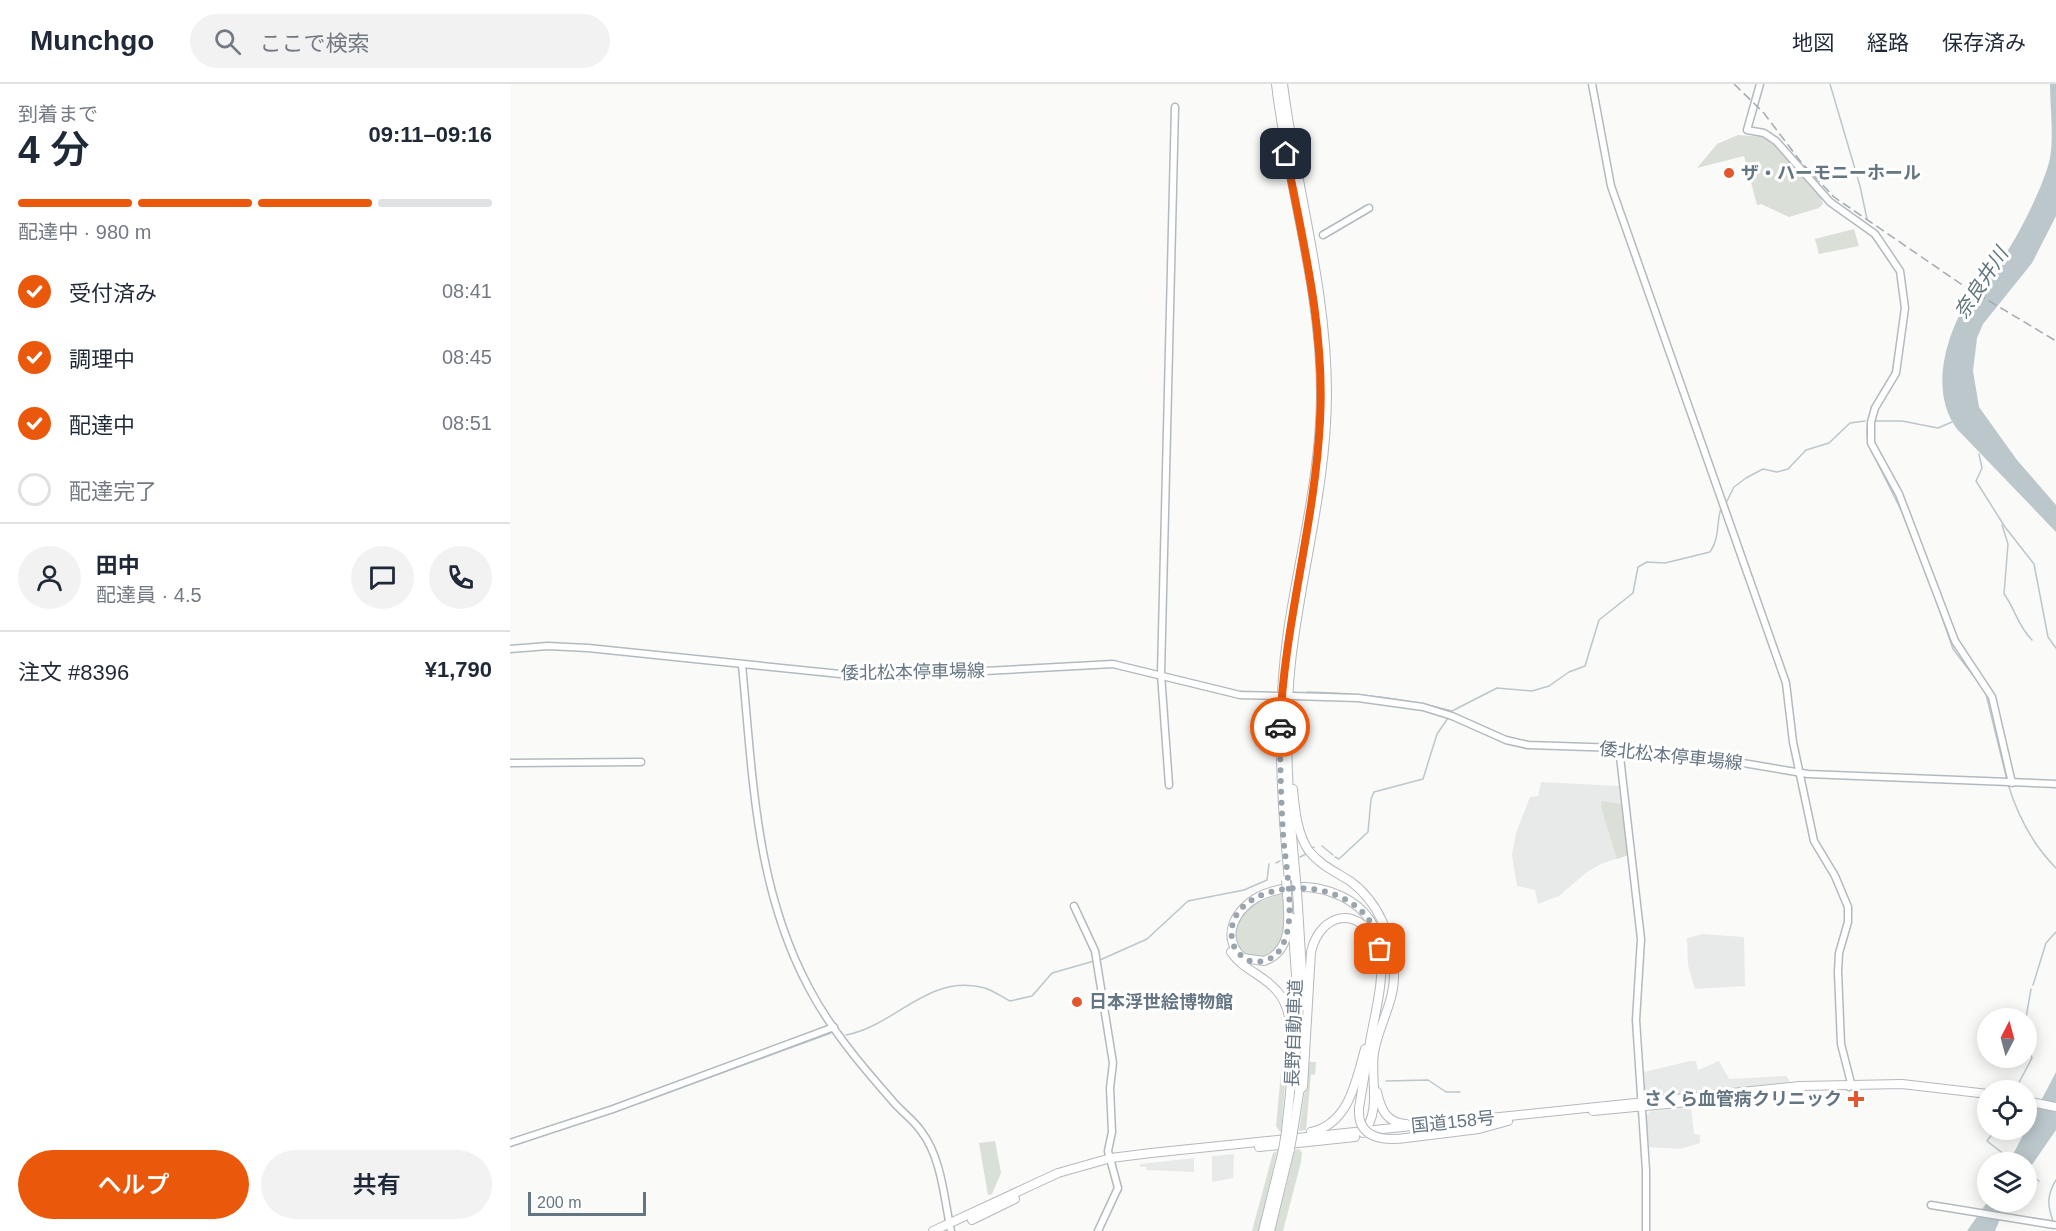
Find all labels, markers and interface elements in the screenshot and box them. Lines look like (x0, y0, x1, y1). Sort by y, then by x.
search box (190, 14, 610, 68)
text: Munchgo (30, 25, 154, 56)
icon: search (211, 25, 244, 58)
text: ここで検索 (259, 31, 369, 56)
text: 地図 (1792, 31, 1834, 54)
text: 経路 (1867, 31, 1909, 54)
text: 保存済み (1942, 31, 2026, 54)
text: 到着まで (18, 103, 98, 125)
text: 09:11–09:16 (368, 122, 492, 147)
text: 4 分 (18, 128, 90, 171)
pin (1260, 128, 1311, 179)
icon: home (1269, 137, 1302, 170)
place label: ザ・ハーモニーホール (1741, 163, 1921, 183)
marker: ザ・ハーモニーホール (1722, 166, 1736, 180)
text: 配達中 · 980 m (18, 221, 151, 243)
water label: 奈良井川 (1950, 242, 2013, 323)
icon: check (18, 275, 51, 308)
text: 08:41 (442, 280, 492, 302)
text: 受付済み (69, 281, 157, 306)
icon: check (18, 341, 51, 374)
text: 08:45 (442, 346, 492, 368)
text: 調理中 (69, 347, 135, 372)
icon: check (18, 407, 51, 440)
text: 08:51 (442, 412, 492, 434)
text: 配達中 (69, 413, 135, 438)
text: 配達完了 (69, 479, 157, 504)
button: person (18, 546, 81, 609)
button: chat (351, 546, 414, 609)
button: phone (429, 546, 492, 609)
text: 田中 (96, 553, 140, 578)
text: 配達員 · 4.5 (96, 584, 202, 606)
text: ¥1,790 (425, 657, 492, 682)
text: 注文 #8396 (18, 660, 129, 685)
street label: 倭北松本停車場線 (841, 661, 985, 683)
courier (1250, 697, 1310, 757)
icon: car (1264, 711, 1297, 744)
street label: 倭北松本停車場線 (1598, 739, 1744, 773)
pin (1354, 923, 1405, 974)
icon: bag (1363, 932, 1396, 965)
street label: 長野自動車道 (1282, 979, 1306, 1087)
place label: 日本浮世絵博物館 (1089, 992, 1233, 1012)
marker: 日本浮世絵博物館 (1070, 995, 1084, 1009)
north arrow (1977, 1008, 2037, 1068)
map controls (1977, 1008, 2037, 1212)
button: locate (1977, 1080, 2037, 1140)
place label: さくら血管病クリニック (1644, 1089, 1842, 1109)
marker: さくら血管病クリニック (1847, 1090, 1865, 1108)
street label: 国道158号 (1410, 1108, 1496, 1136)
button: ヘルプ (18, 1150, 249, 1219)
button: 共有 (261, 1150, 492, 1219)
button: layers (1977, 1152, 2037, 1212)
scale bar (528, 1189, 646, 1216)
text: 200 m (537, 1194, 581, 1211)

